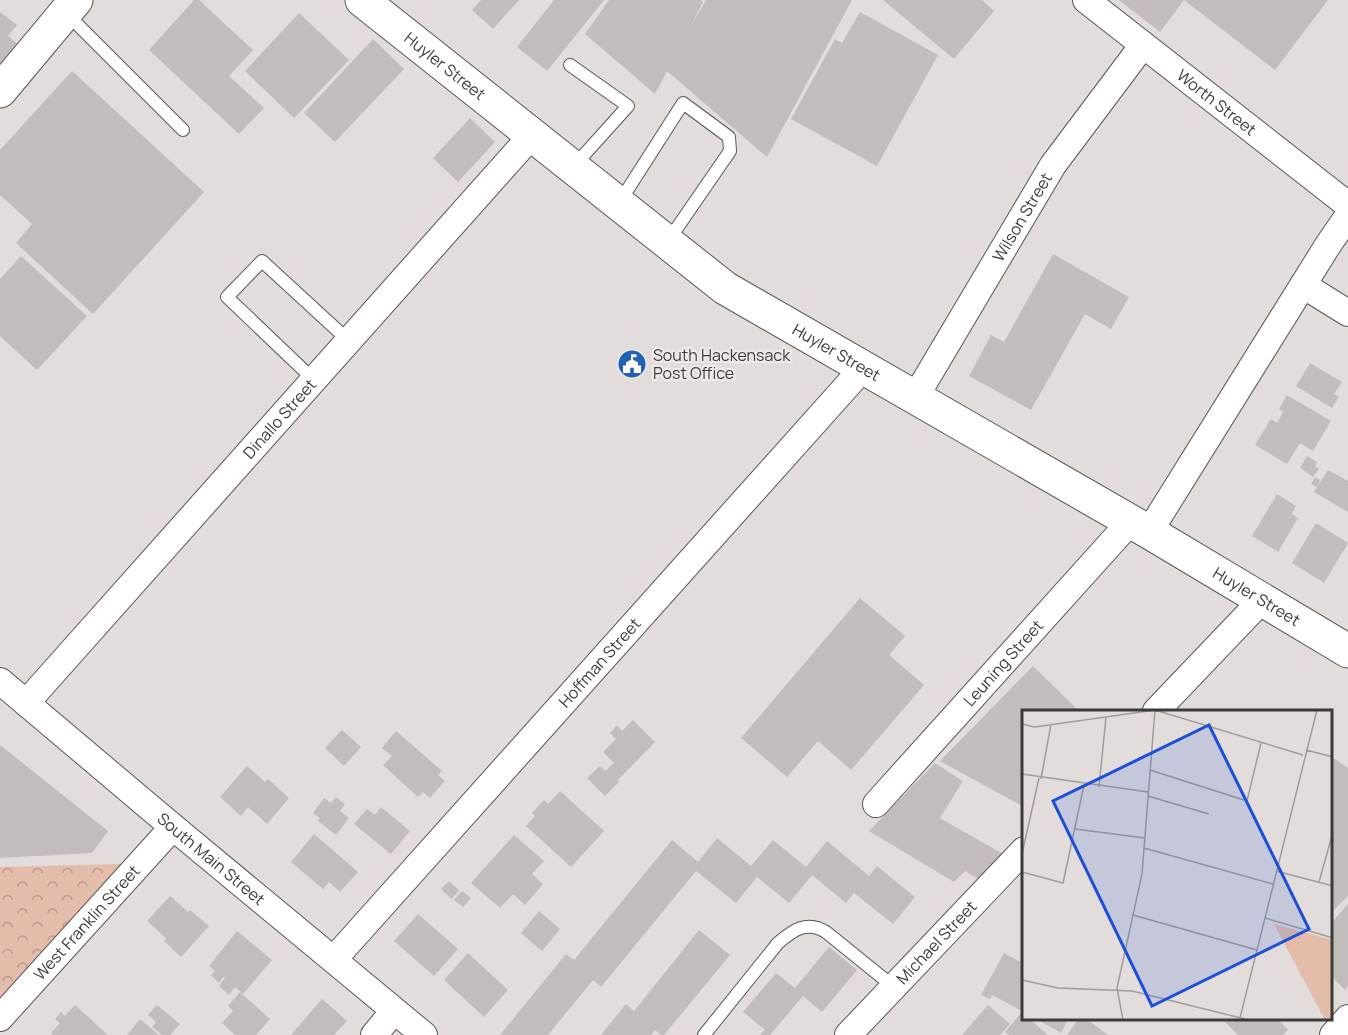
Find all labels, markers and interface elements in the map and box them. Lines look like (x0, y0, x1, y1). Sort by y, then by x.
street label: Huyler Street (400, 27, 490, 105)
street label: Worth Street (1172, 64, 1261, 140)
street label: Wilson Street (987, 169, 1057, 266)
street label: Huyler Street (789, 318, 884, 386)
place label: South Hackensack Post Office (653, 344, 791, 384)
public building icon: South Hackensack Post Office (616, 348, 648, 380)
street label: Dinallo Street (238, 374, 321, 463)
street label: Huyler Street (1209, 562, 1304, 631)
street label: Hoffman Street (554, 613, 645, 712)
street label: Leuning Street (958, 615, 1048, 711)
inset map (1022, 710, 1333, 1020)
street label: South Main Street (153, 807, 270, 910)
street label: West Franklin Street (29, 860, 145, 985)
street label: Michael Street (891, 896, 981, 989)

